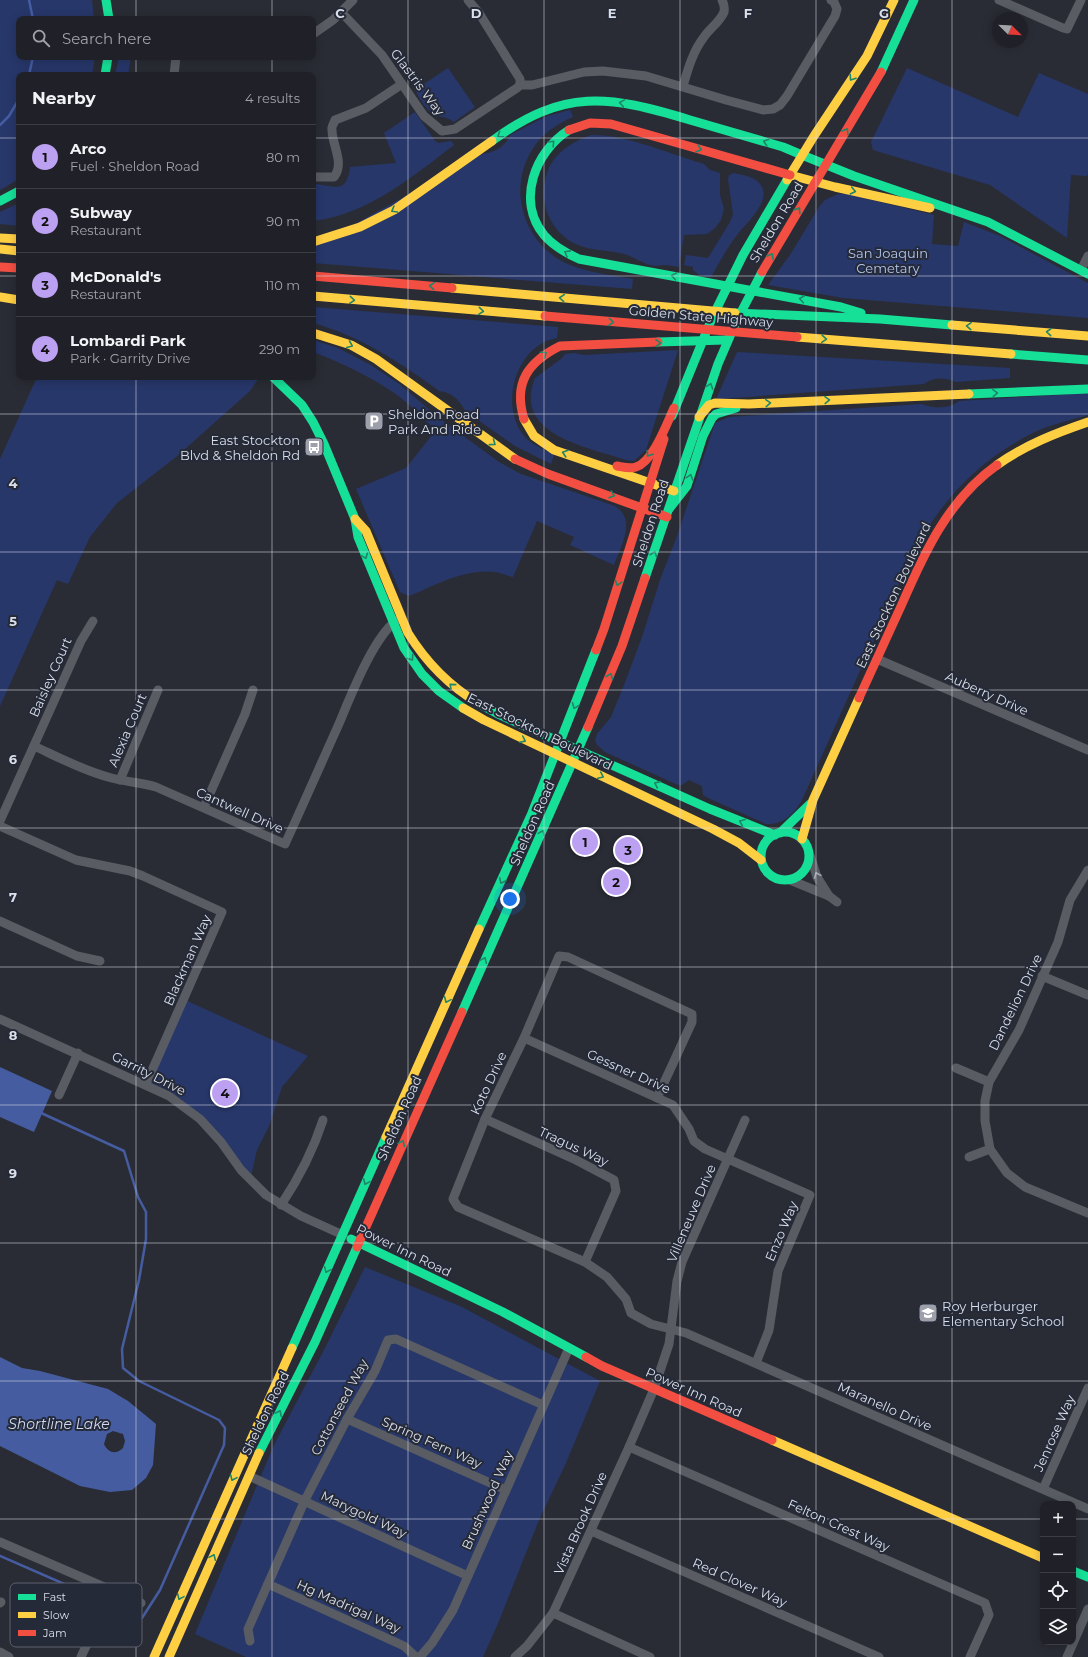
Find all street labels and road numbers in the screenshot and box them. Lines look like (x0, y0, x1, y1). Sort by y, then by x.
street label: Glastris Way (388, 45, 449, 119)
street label: Sheldon Road (746, 179, 806, 265)
street label: Golden State Highway (628, 302, 775, 330)
street label: Sheldon Road (628, 477, 672, 569)
street label: East Stockton Boulevard (852, 520, 934, 670)
street label: Baisley Court (25, 635, 75, 719)
street label: Auberry Drive (943, 668, 1031, 719)
street label: East Stockton Boulevard (465, 689, 615, 773)
street label: Alexia Court (104, 691, 150, 769)
street label: Sheldon Road (506, 778, 558, 868)
street label: Cantwell Drive (194, 784, 286, 837)
street label: Blackman Way (160, 911, 215, 1008)
street label: Dandelion Drive (985, 951, 1045, 1053)
street label: Gessner Drive (585, 1045, 673, 1097)
street label: Garrity Drive (109, 1048, 189, 1098)
street label: Koto Drive (466, 1049, 510, 1117)
street label: Sheldon Road (373, 1073, 425, 1163)
street label: Tragus Way (537, 1123, 612, 1170)
street label: Villeneuve Drive (663, 1162, 719, 1264)
street label: Enzo Way (761, 1198, 801, 1263)
street label: Power Inn Road (354, 1220, 454, 1280)
street label: Cottonseed Way (307, 1355, 372, 1458)
street label: Power Inn Road (643, 1364, 745, 1420)
street label: Sheldon Road (238, 1368, 292, 1458)
street label: Maranello Drive (835, 1378, 935, 1434)
street label: Jenrose Way (1030, 1391, 1078, 1475)
street label: Spring Fern Way (379, 1413, 485, 1472)
street label: Brushwood Way (458, 1447, 516, 1552)
street label: Vista Brook Drive (550, 1469, 610, 1577)
street label: Marygold Way (318, 1487, 410, 1541)
street label: Felton Crest Way (786, 1495, 893, 1555)
street label: Red Clover Way (690, 1554, 791, 1610)
street label: Hg Madrigal Way (295, 1576, 404, 1636)

